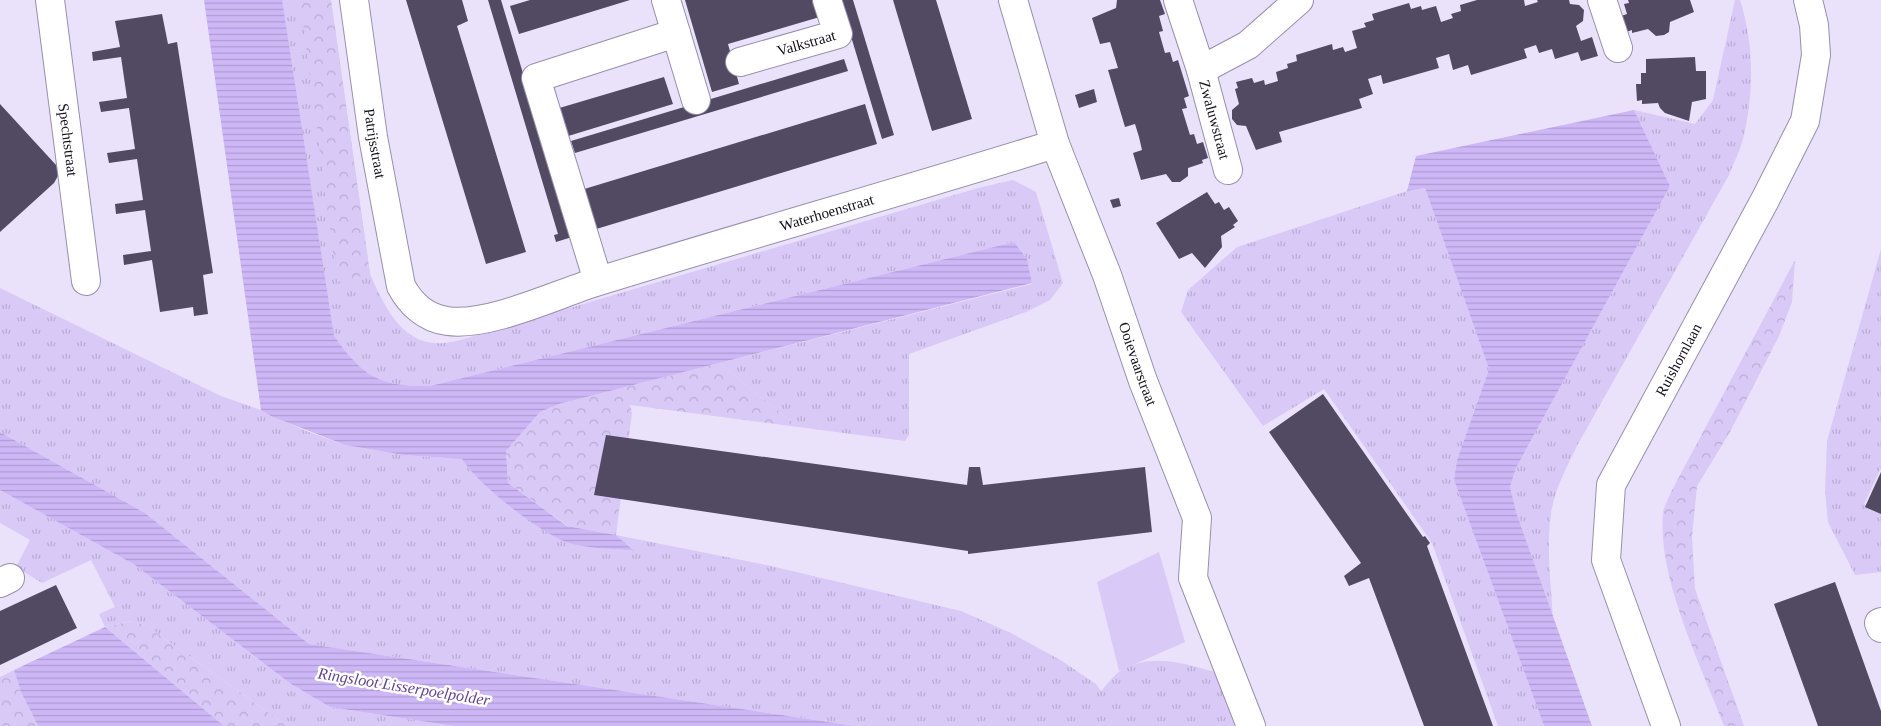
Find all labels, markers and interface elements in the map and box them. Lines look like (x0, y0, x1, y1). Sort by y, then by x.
street label: Valkstraat (775, 27, 838, 59)
street label: Zwaluwstraat (1196, 78, 1233, 162)
street label: Spechtstraat (55, 102, 81, 178)
street label: Patrijsstraat (361, 107, 389, 181)
street label: Waterhoenstraat (778, 191, 876, 234)
street label: Ooievaarstraat (1116, 320, 1160, 409)
street label: Ruishornlaan (1653, 320, 1705, 399)
water label: Ringsloot Lisserpoelpolder (316, 664, 492, 710)

